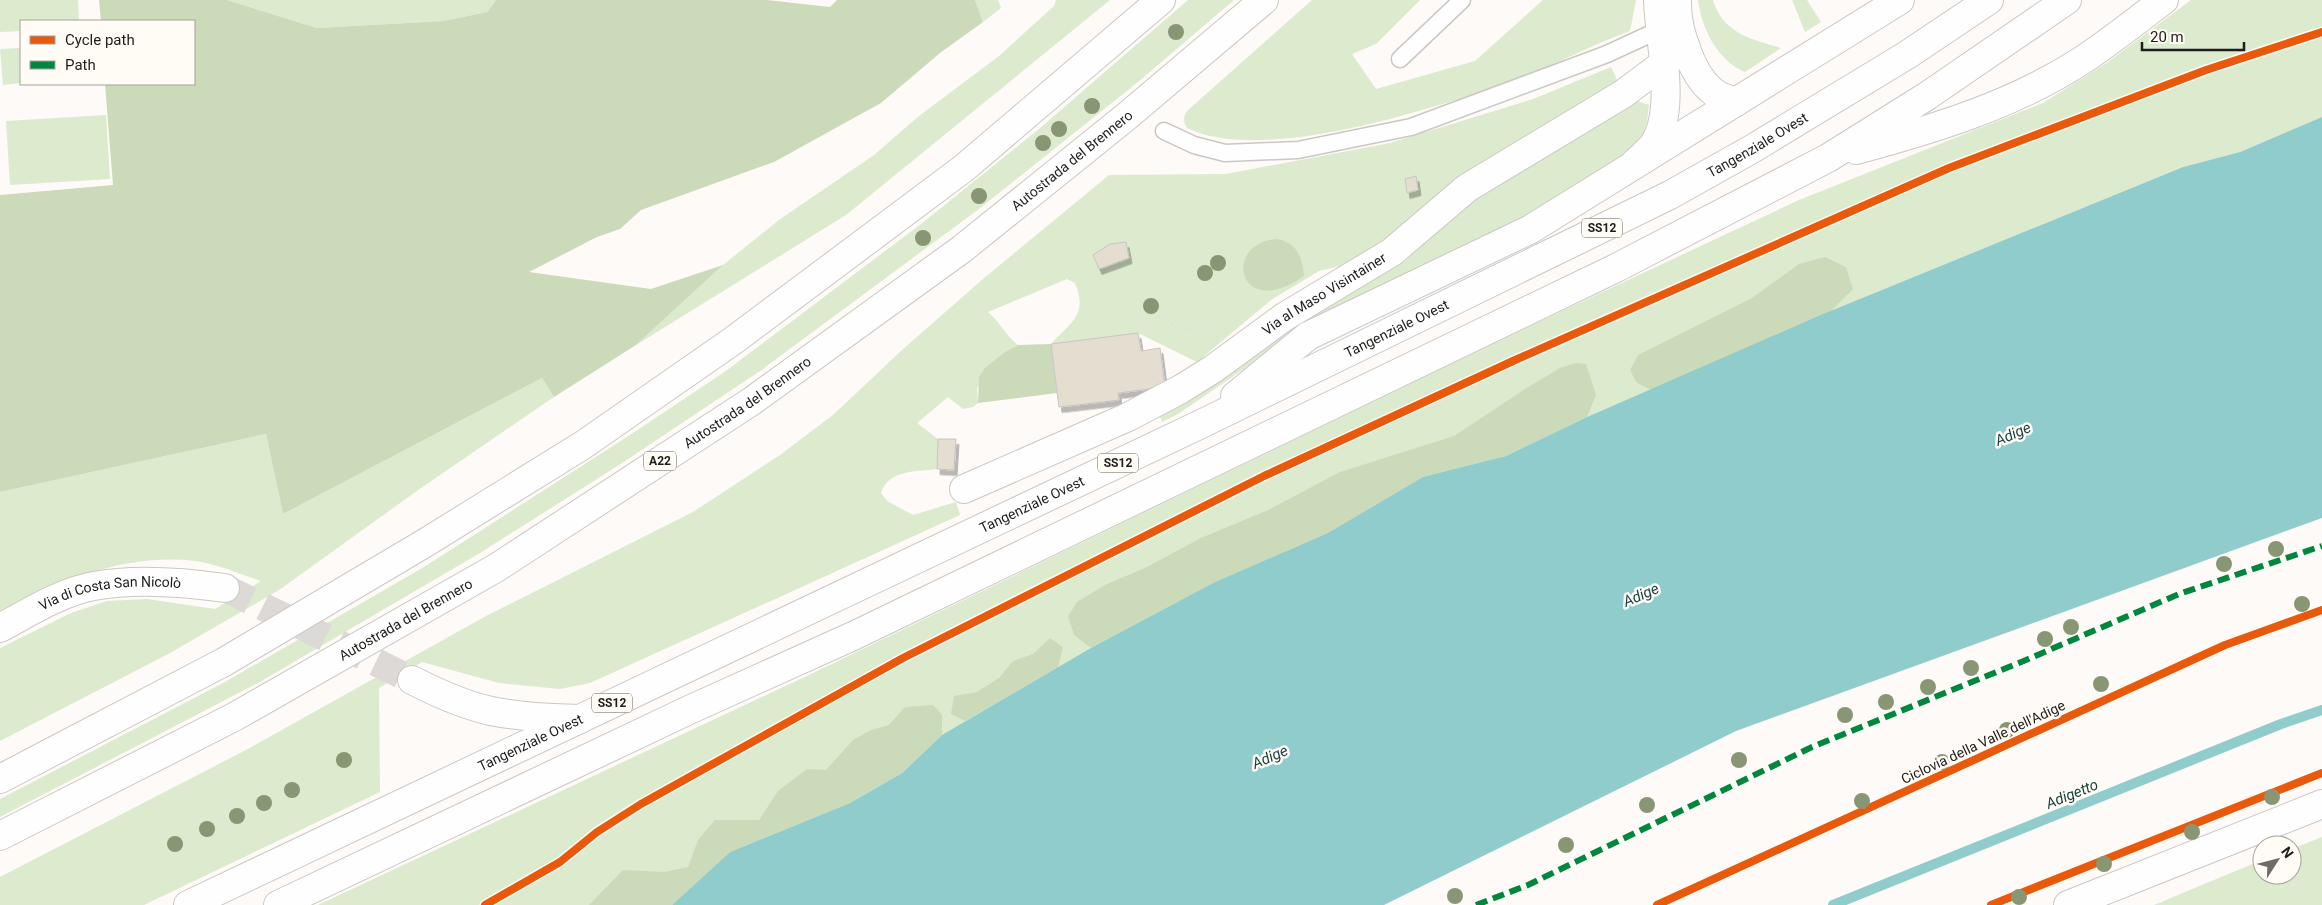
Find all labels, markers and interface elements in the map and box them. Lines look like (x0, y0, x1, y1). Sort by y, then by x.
legend (20, 20, 195, 85)
scale bar (2142, 20, 2244, 52)
text: 20 m (2150, 28, 2184, 46)
text: Cycle path (65, 31, 135, 49)
text: Path (65, 56, 96, 74)
street label: Autostrada del Brennero (1008, 107, 1136, 214)
street label: Tangenziale Ovest (1704, 109, 1811, 181)
road number: SS12 (1582, 218, 1622, 238)
street label: Via al Maso Visintainer (1259, 249, 1389, 338)
street label: Tangenziale Ovest (1342, 296, 1452, 361)
street label: Autostrada del Brennero (681, 353, 814, 451)
water label: Adige (1991, 418, 2034, 450)
road number: A22 (644, 452, 676, 471)
road number: SS12 (1098, 453, 1138, 472)
street label: Tangenziale Ovest (977, 473, 1087, 536)
street label: Via di Costa San Nicolò (36, 574, 182, 613)
street label: Autostrada del Brennero (336, 575, 475, 664)
water label: Adige (1619, 579, 1662, 611)
road number: SS12 (592, 694, 632, 712)
street label: Ciclovia della Valle dell'Adige (1898, 697, 2068, 787)
street label: Tangenziale Ovest (475, 711, 586, 774)
water label: Adige (1248, 741, 1291, 773)
water label: Adigetto (2042, 775, 2101, 813)
north arrow (2252, 835, 2302, 885)
text: N (2278, 844, 2297, 861)

